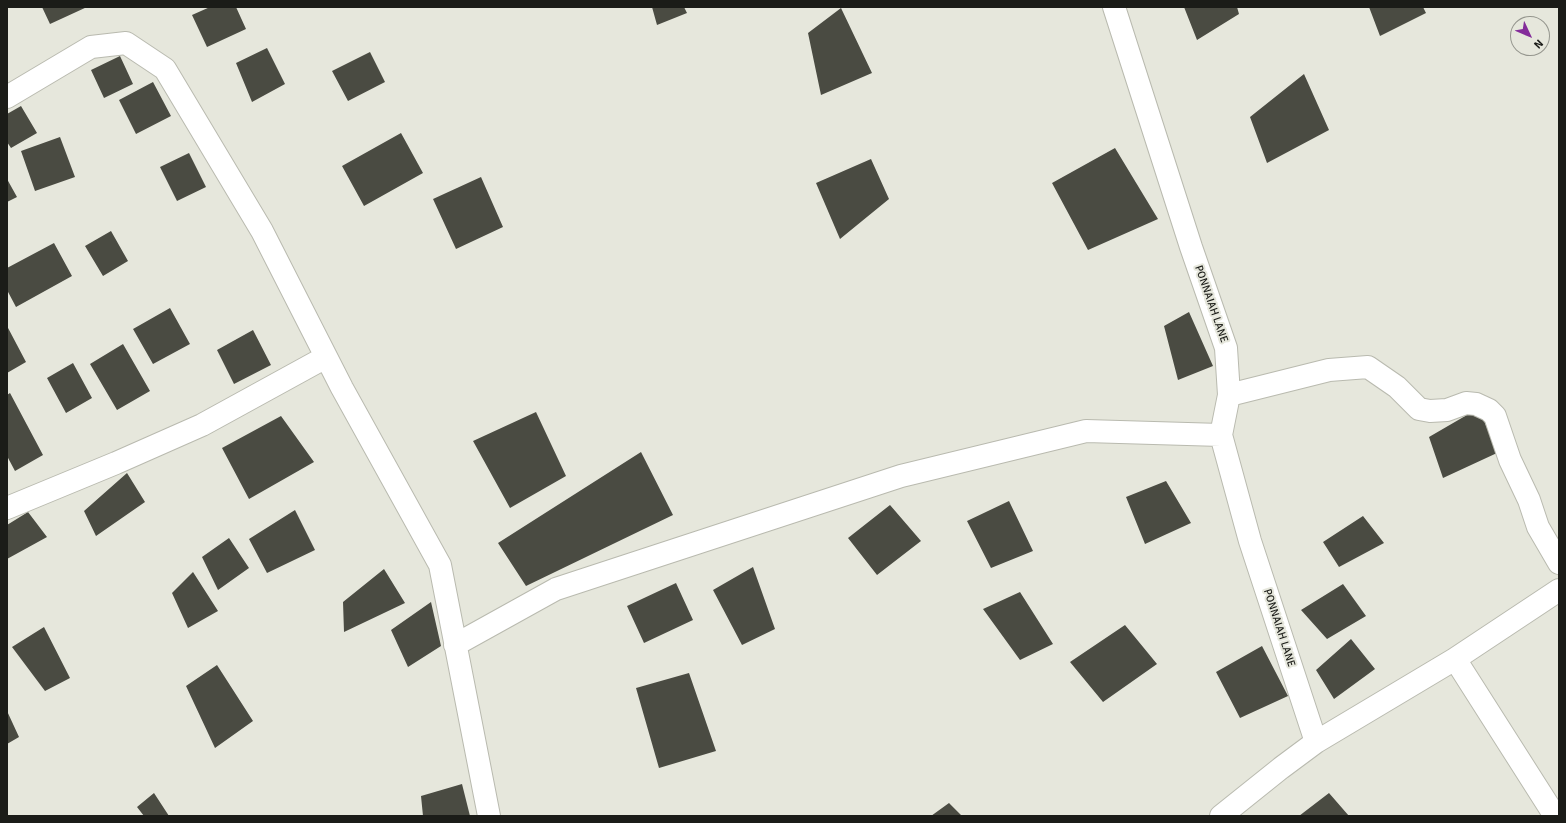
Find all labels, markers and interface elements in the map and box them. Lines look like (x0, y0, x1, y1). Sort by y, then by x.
north arrow (1510, 16, 1550, 56)
text: N (1531, 37, 1546, 51)
street label: PONNAIAH LANE (1192, 264, 1230, 344)
street label: PONNAIAH LANE (1260, 587, 1298, 669)

